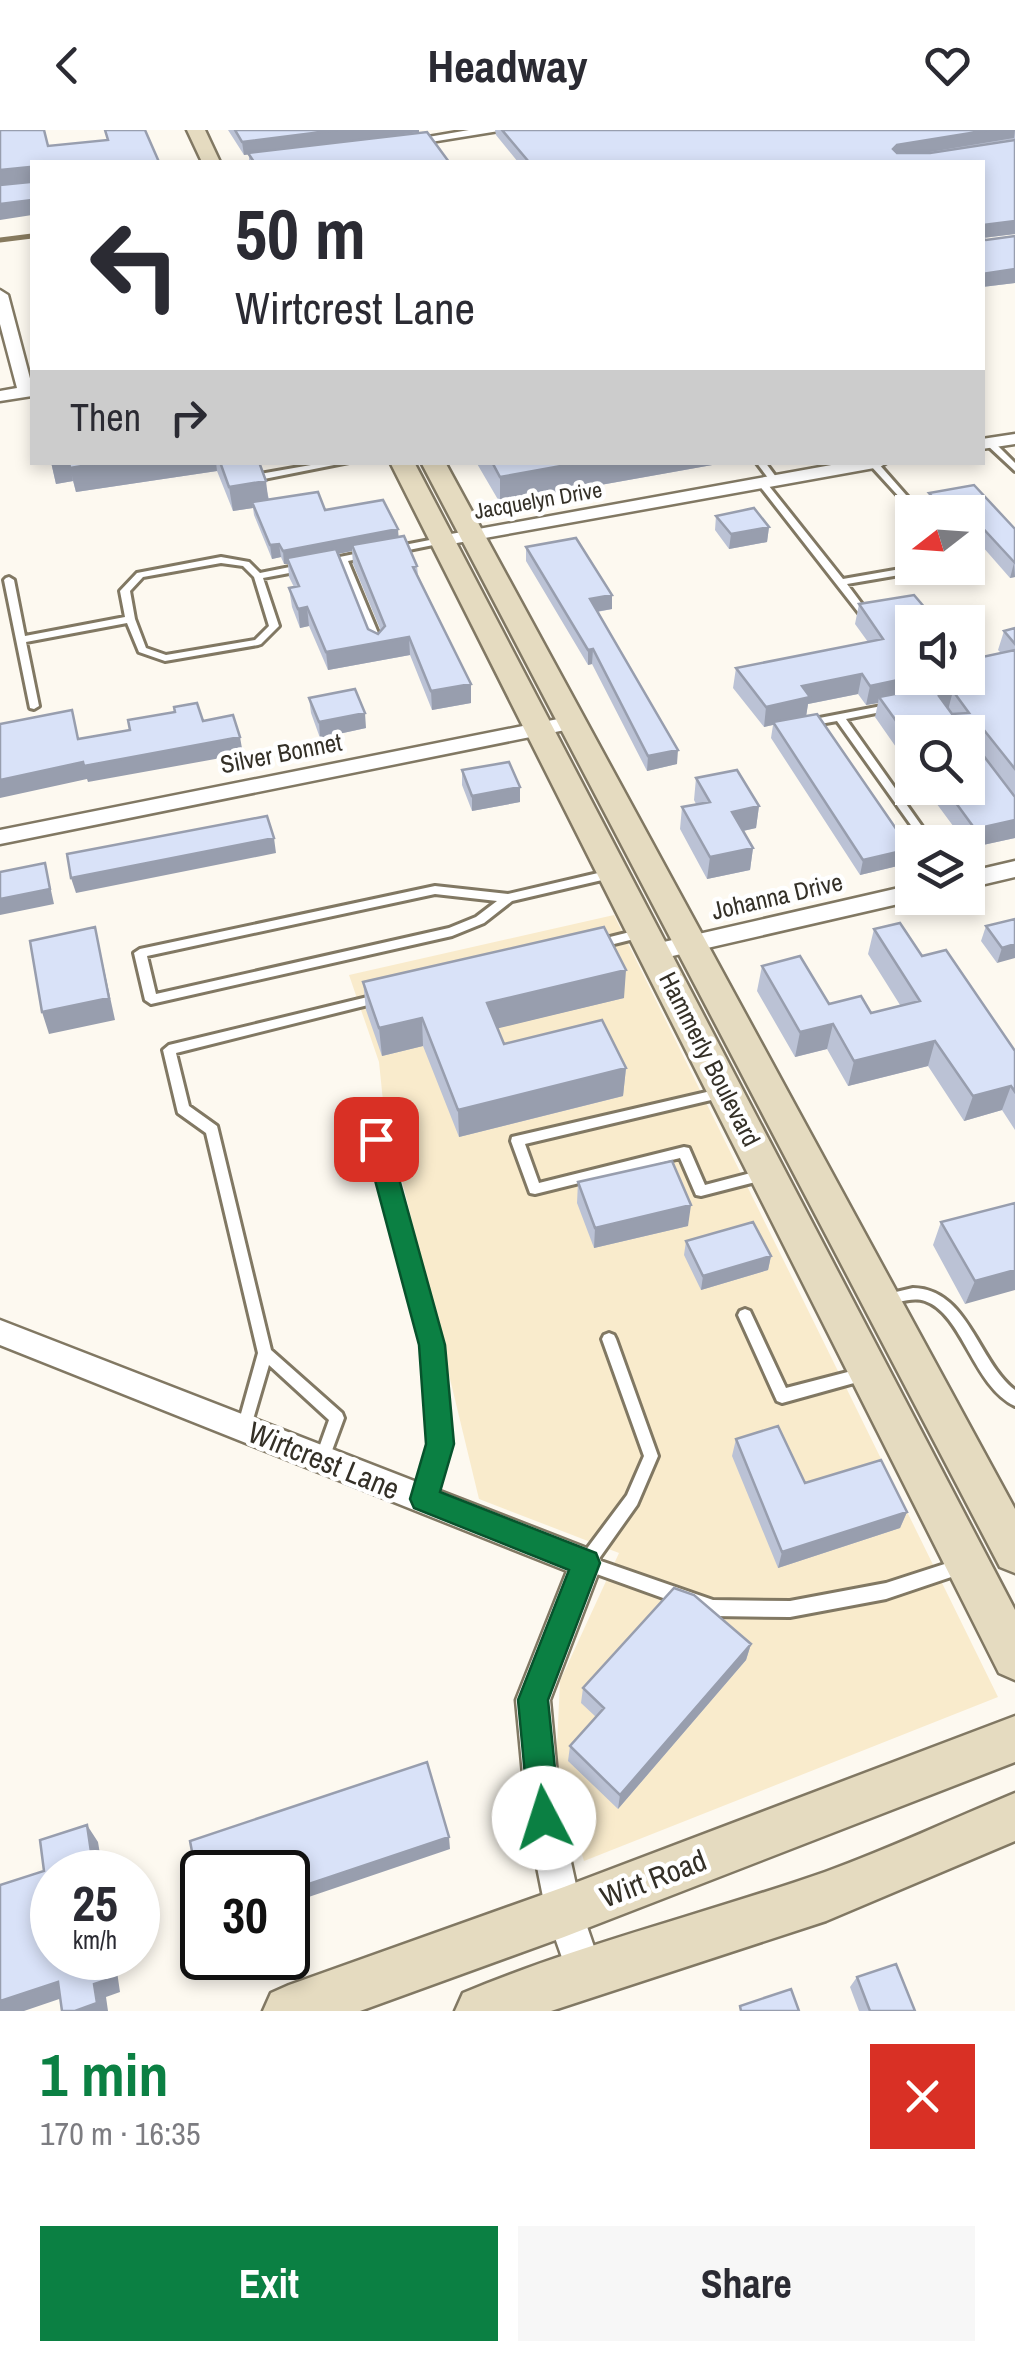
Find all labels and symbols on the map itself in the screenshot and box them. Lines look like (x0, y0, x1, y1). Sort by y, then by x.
street label: Jacquelyn Drive (472, 474, 604, 526)
north arrow (895, 495, 985, 585)
street label: Silver Bonnet (217, 725, 345, 781)
street label: Johanna Drive (708, 864, 846, 928)
street label: Hammerly Boulevard (651, 966, 769, 1152)
pin (334, 1097, 419, 1182)
street label: Wirtcrest Lane (242, 1411, 406, 1509)
position arrow (492, 1766, 596, 1870)
street label: Wirt Road (594, 1839, 712, 1917)
speed limit sign: 30 (180, 1850, 310, 1980)

